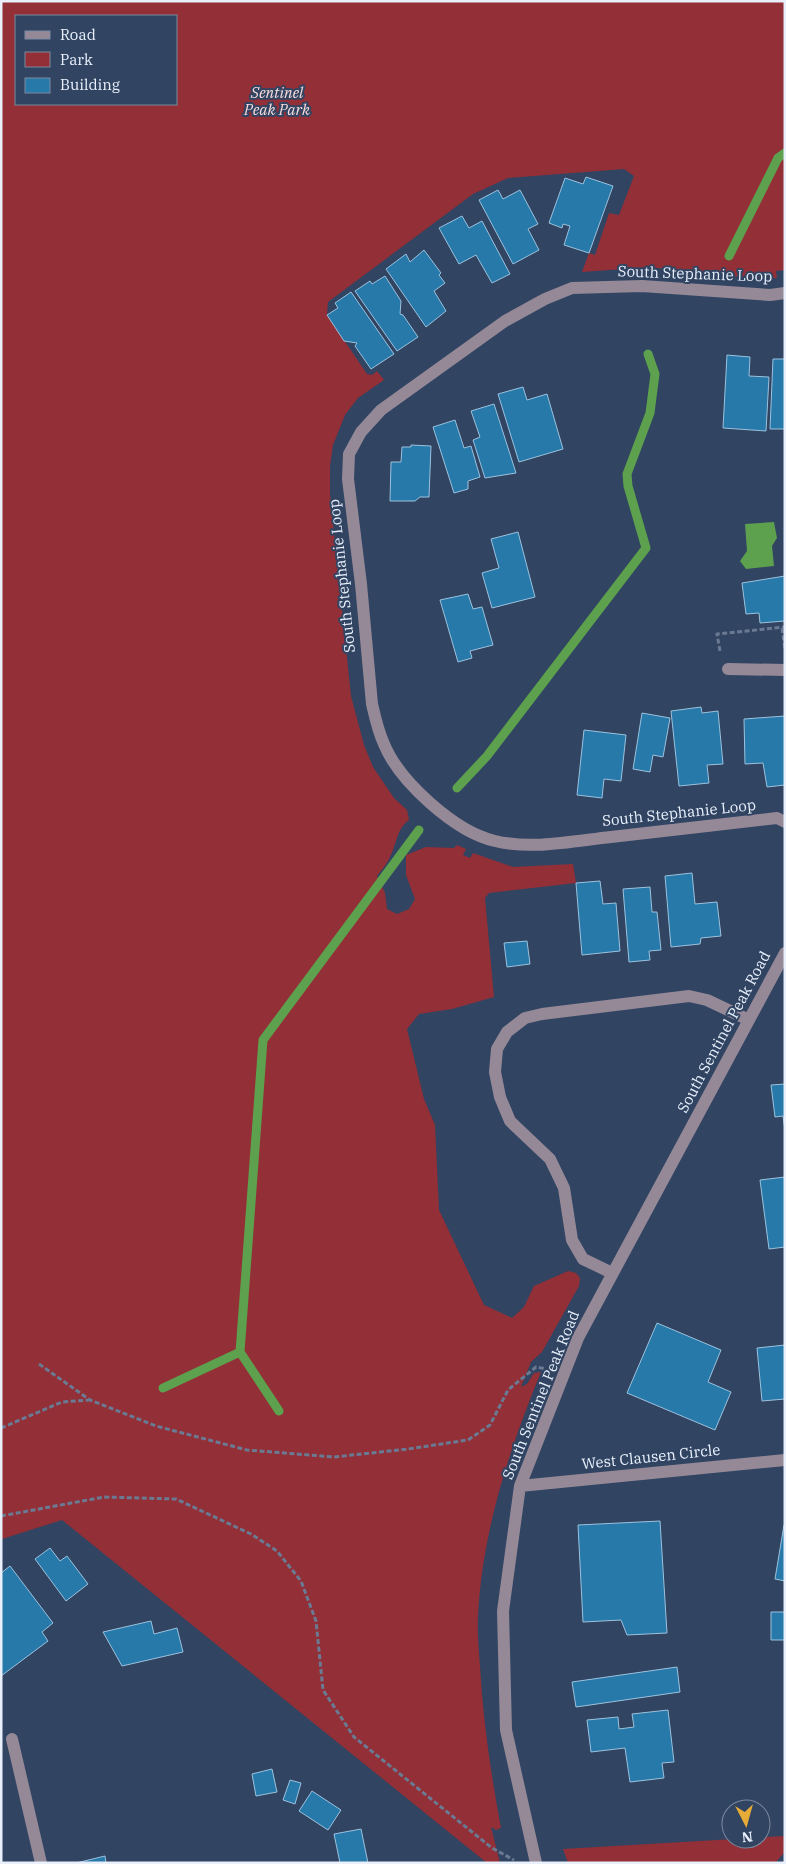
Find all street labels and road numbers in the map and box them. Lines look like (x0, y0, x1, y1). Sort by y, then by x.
street label: South Stephanie Loop (617, 261, 773, 286)
street label: South Stephanie Loop (324, 498, 359, 654)
street label: South Stephanie Loop (601, 795, 757, 830)
street label: South Sentinel Peak Road (673, 948, 774, 1116)
street label: South Sentinel Peak Road (498, 1308, 583, 1482)
street label: West Clausen Circle (581, 1440, 721, 1473)

